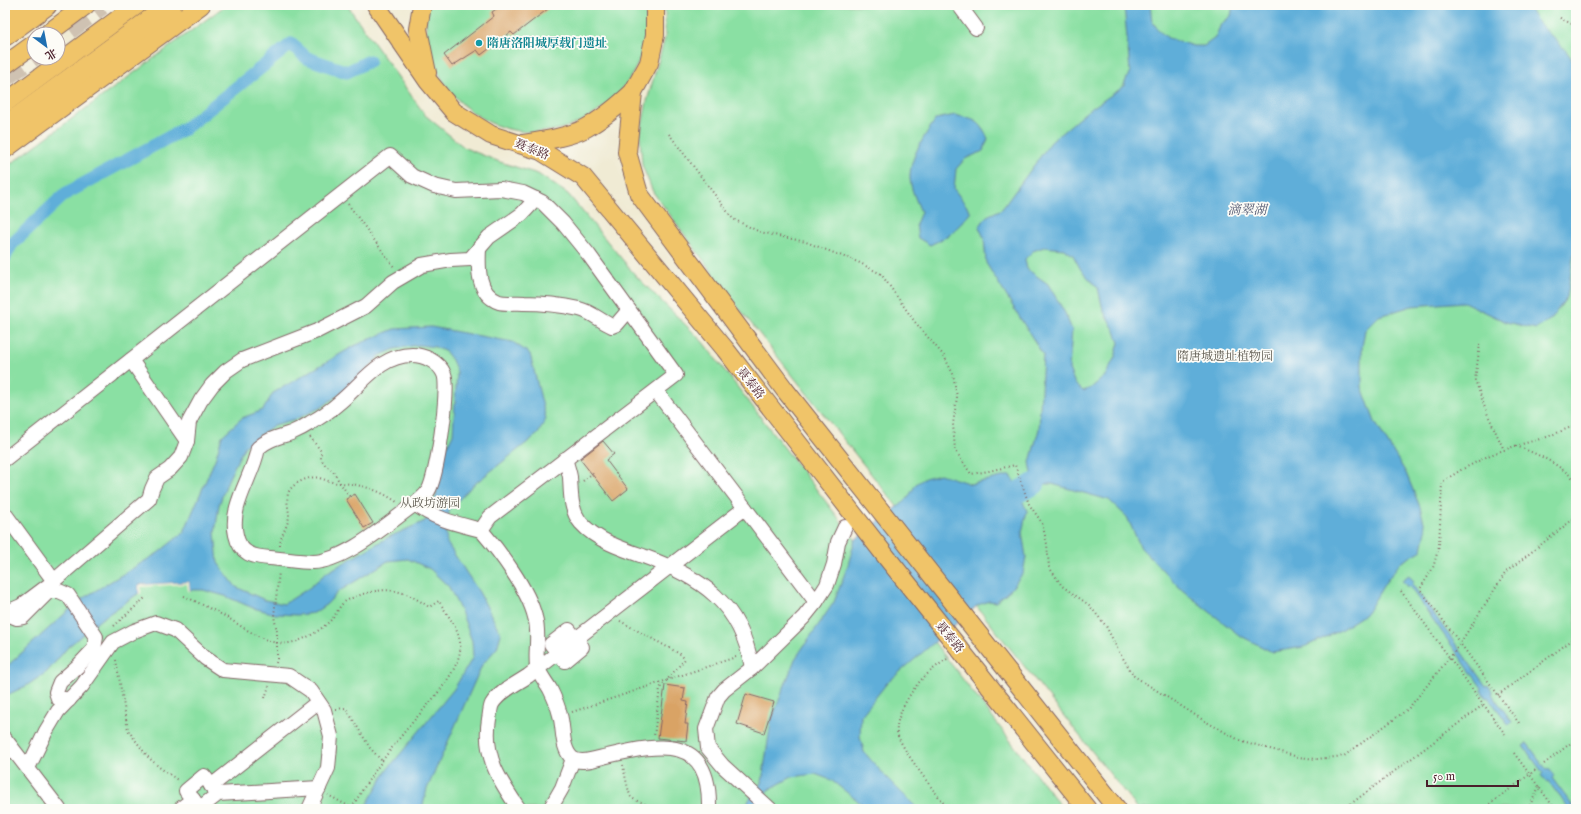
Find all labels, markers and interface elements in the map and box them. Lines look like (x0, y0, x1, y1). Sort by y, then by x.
north arrow (26, 26, 66, 66)
place label: 隋唐洛阳城厚载门遗址 (487, 36, 607, 51)
marker: 隋唐洛阳城厚载门遗址 (474, 38, 484, 48)
text: 北 (42, 45, 59, 62)
street label: 聂泰路 (512, 136, 551, 163)
water label: 滴翠湖 (1227, 202, 1268, 219)
park label: 隋唐城遗址植物园 (1177, 349, 1273, 364)
street label: 聂泰路 (734, 365, 768, 402)
park label: 从政坊游园 (400, 496, 460, 511)
street label: 聂泰路 (932, 619, 967, 656)
scale bar (1427, 762, 1518, 788)
text: 50 m (1433, 769, 1455, 784)

